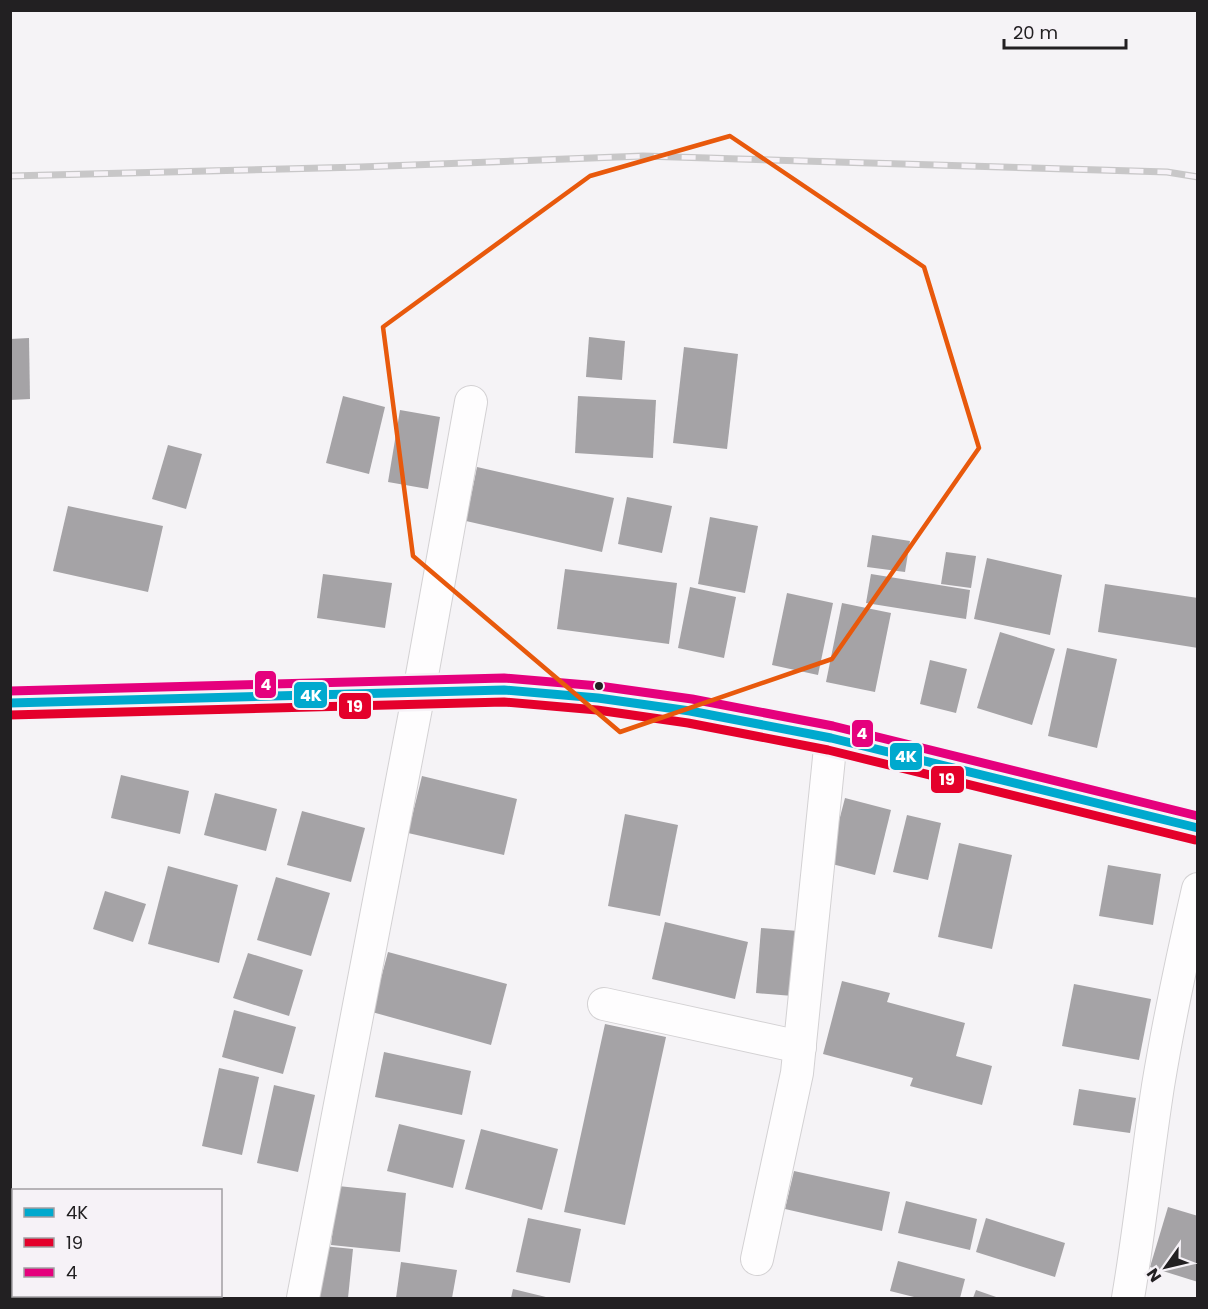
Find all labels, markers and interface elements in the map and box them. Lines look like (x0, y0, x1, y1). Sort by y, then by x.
scale bar (1004, 12, 1126, 50)
text: 20 m (1013, 20, 1058, 45)
line badge: 4 (254, 670, 277, 699)
text: 4 (261, 673, 272, 696)
unlabelled marker (593, 680, 605, 692)
line badge: 4K (293, 681, 328, 709)
text: 4K (300, 684, 322, 707)
line badge: 19 (338, 692, 372, 720)
text: 19 (347, 695, 363, 718)
line badge: 4 (851, 719, 874, 748)
text: 4 (857, 722, 868, 745)
line badge: 4K (889, 742, 923, 771)
text: 4K (895, 745, 917, 768)
line badge: 19 (930, 765, 965, 794)
text: 19 (939, 768, 955, 791)
legend (12, 1189, 222, 1297)
text: 4K (66, 1200, 88, 1225)
text: 19 (66, 1230, 83, 1255)
north arrow (1136, 1237, 1196, 1297)
text: 4 (66, 1260, 77, 1285)
text: N (1141, 1264, 1167, 1287)

